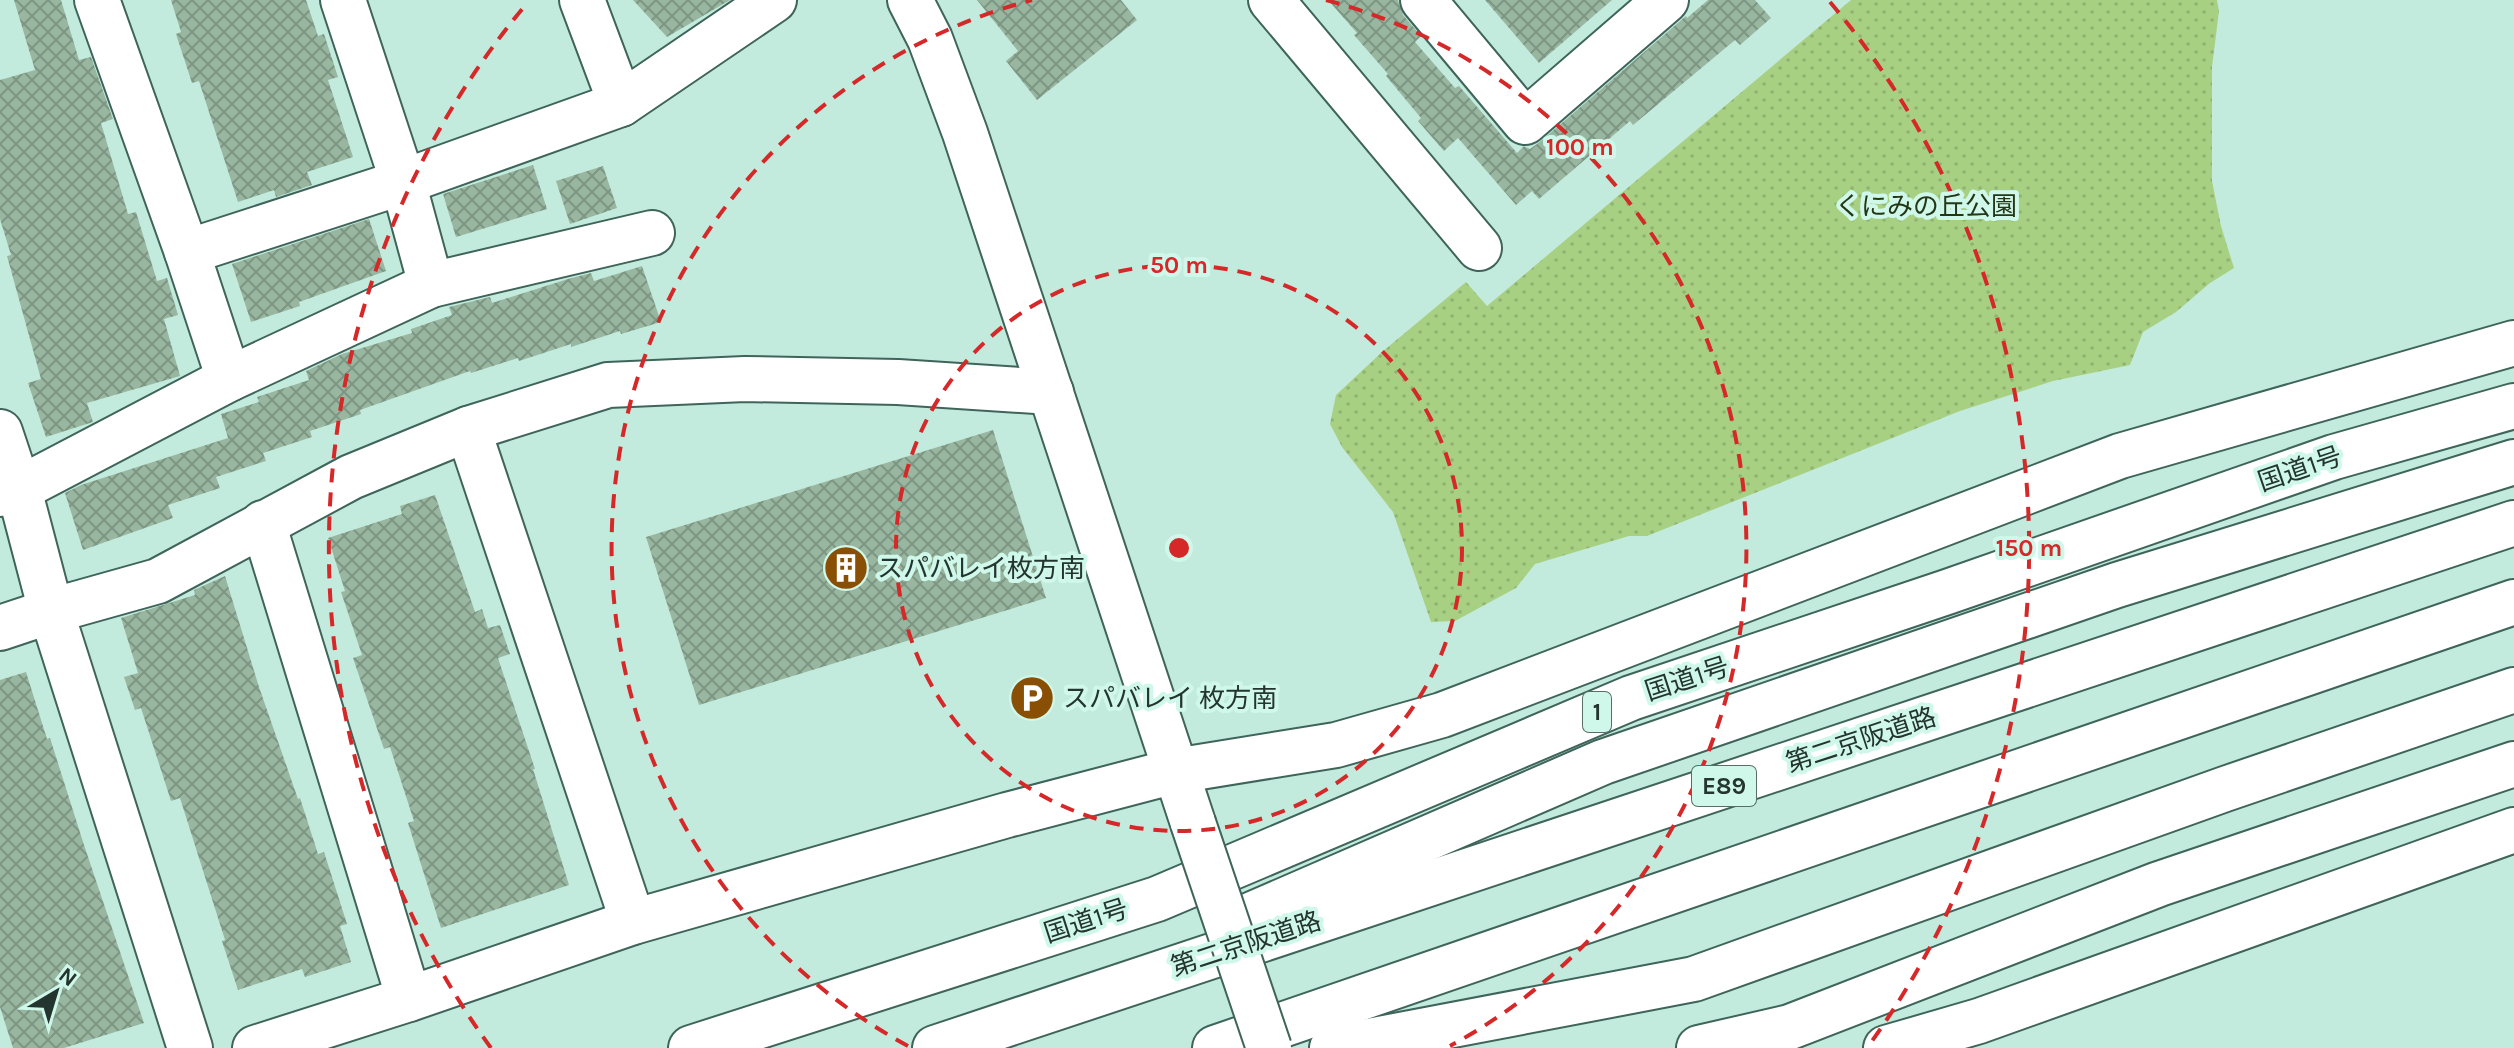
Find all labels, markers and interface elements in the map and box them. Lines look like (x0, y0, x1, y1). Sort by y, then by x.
text: 100 m (1546, 133, 1614, 161)
park label: くにみの丘公園 (1835, 191, 2017, 222)
text: 50 m (1150, 251, 1208, 279)
street label: 国道1号 (2254, 440, 2346, 498)
centre of rings (1165, 534, 1193, 562)
text: 150 m (1996, 534, 2062, 562)
building icon: スパバレイ枚方南 (822, 544, 870, 592)
place label: スパバレイ枚方南 (877, 553, 1085, 584)
street label: 国道1号 (1641, 651, 1733, 707)
parking icon: スパバレイ 枚方南 (1008, 674, 1056, 722)
place label: スパバレイ 枚方南 (1063, 683, 1277, 714)
road number: 1 (1583, 692, 1611, 732)
street label: 第二京阪道路 (1782, 701, 1940, 779)
road number: E89 (1692, 766, 1756, 806)
street label: 国道1号 (1040, 893, 1132, 949)
street label: 第二京阪道路 (1167, 905, 1325, 983)
north arrow (16, 952, 96, 1032)
text: N (53, 962, 82, 992)

